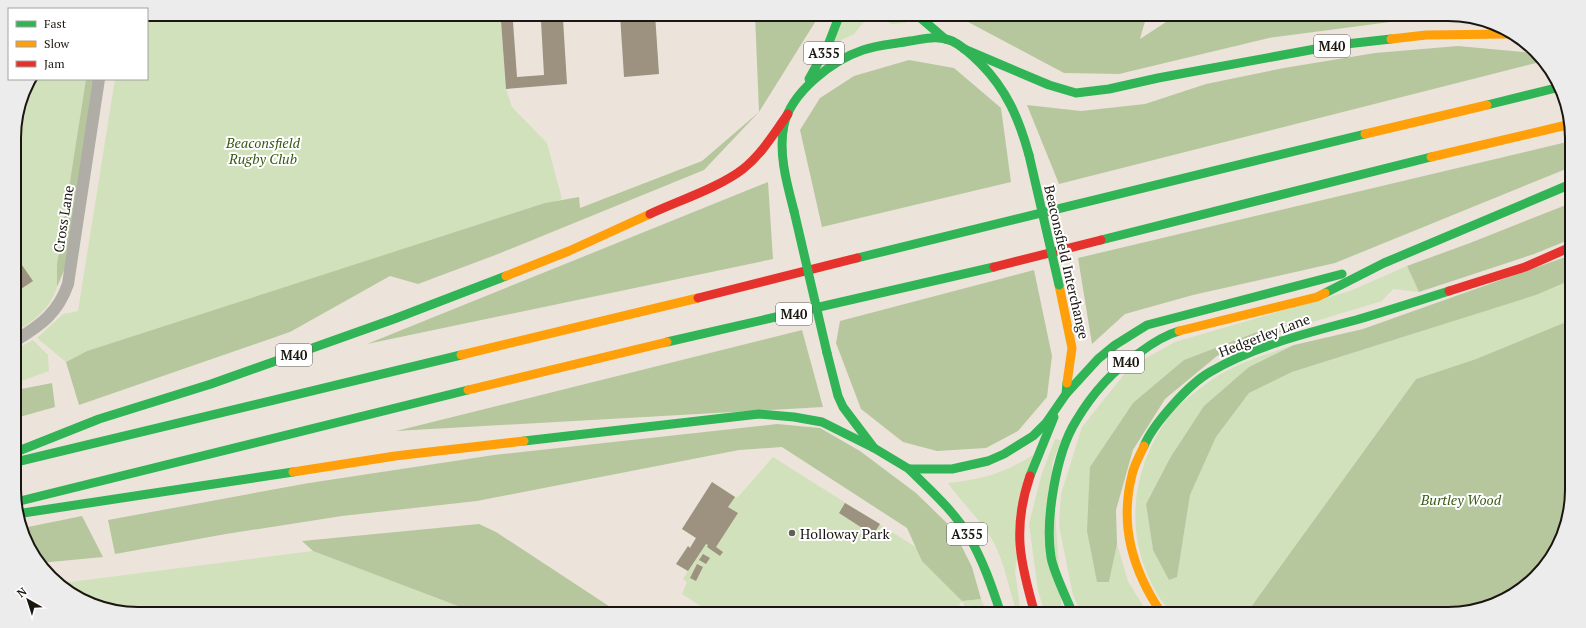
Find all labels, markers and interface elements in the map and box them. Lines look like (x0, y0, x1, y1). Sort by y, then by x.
legend (8, 8, 148, 80)
text: Fast (44, 16, 67, 31)
road number: M40 (1314, 35, 1350, 57)
text: Slow (44, 36, 70, 51)
road number: A355 (804, 42, 844, 64)
text: Jam (44, 56, 65, 71)
park label: Beaconsfield Rugby Club (225, 133, 301, 168)
street label: Beaconsfield Interchange (1040, 183, 1094, 341)
street label: Cross Lane (48, 184, 78, 254)
road number: M40 (776, 303, 812, 325)
street label: Hedgerley Lane (1216, 309, 1312, 361)
road number: M40 (276, 344, 312, 366)
road number: M40 (1108, 351, 1144, 373)
park label: Burtley Wood (1420, 490, 1502, 509)
road number: A355 (947, 523, 987, 545)
place label: Holloway Park (800, 524, 890, 543)
marker: Holloway Park (787, 528, 797, 538)
north arrow (8, 580, 48, 620)
text: N (14, 584, 30, 600)

